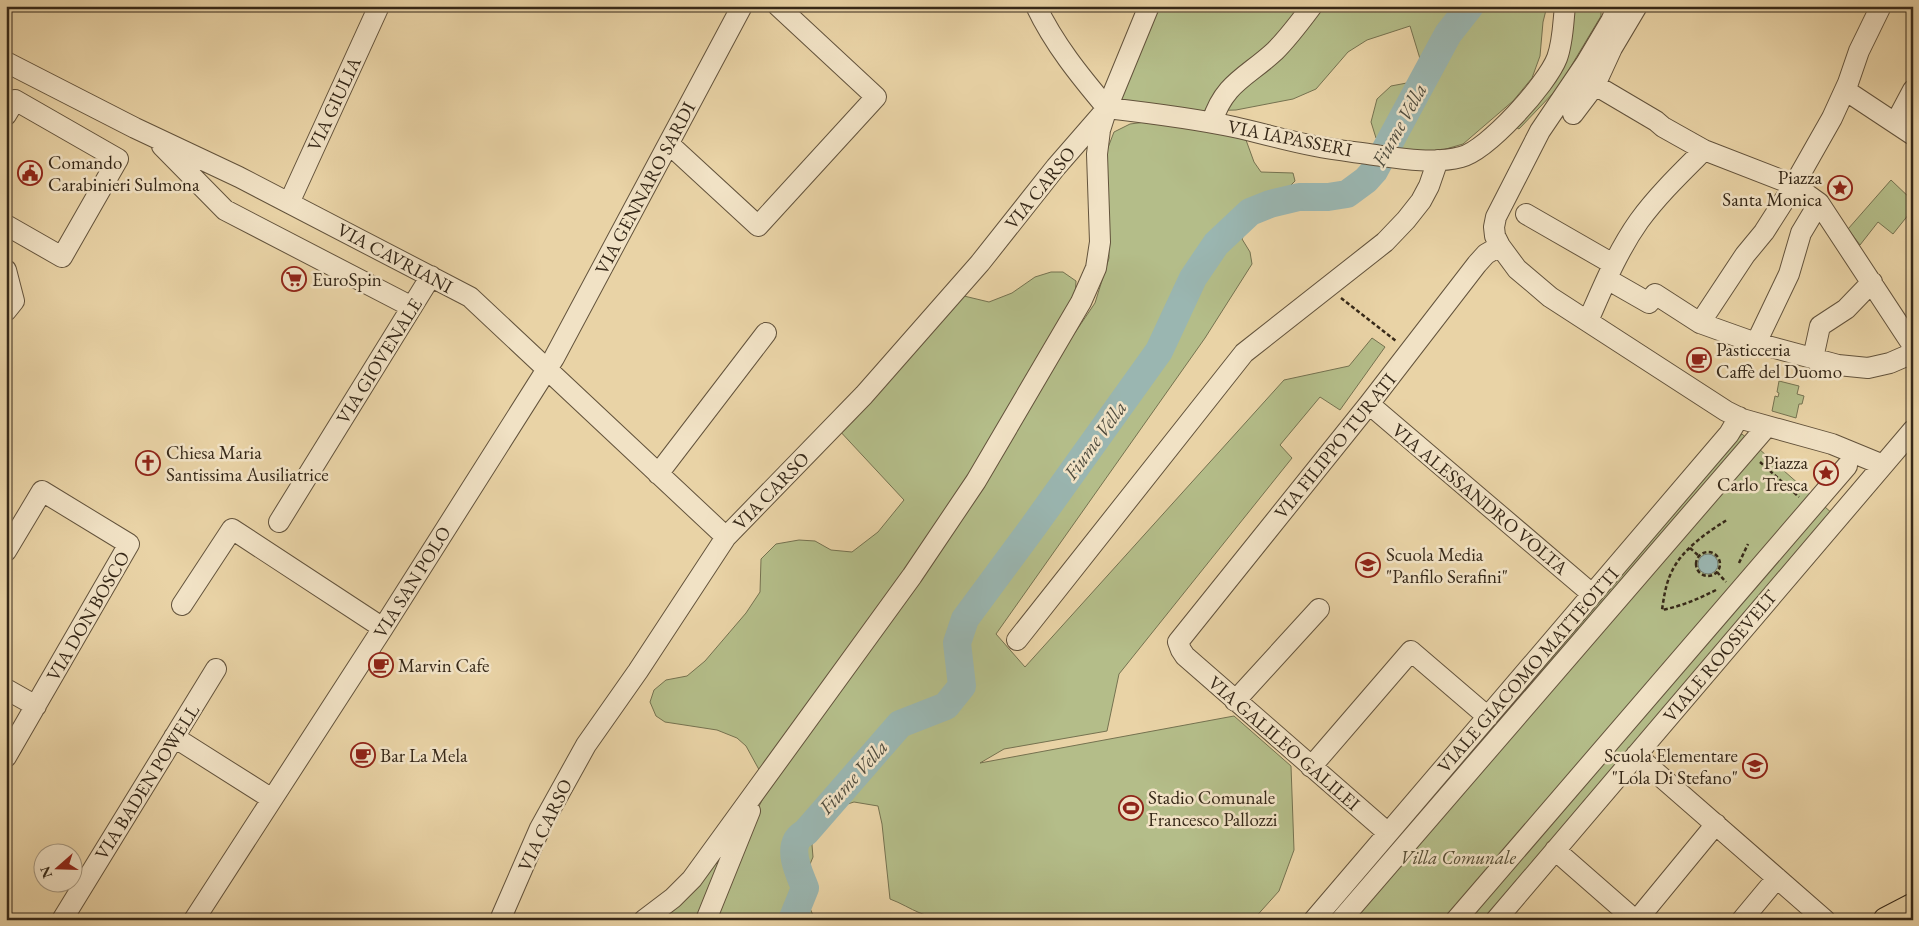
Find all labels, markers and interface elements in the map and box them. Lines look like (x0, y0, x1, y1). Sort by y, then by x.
street label: VIA GIULIA (301, 52, 367, 155)
water label: Fiume Vella (1365, 79, 1432, 172)
street label: VIA GENNARO SARDI (589, 97, 701, 279)
street label: VIA IAPASSERI (1226, 114, 1355, 162)
street label: VIA CARSO (999, 141, 1081, 235)
place label: Comando Carabinieri Sulmona (48, 150, 200, 197)
public building icon: Comando Carabinieri Sulmona (17, 160, 43, 186)
place label: Piazza Santa Monica (1722, 165, 1822, 212)
place icon: Piazza Santa Monica (1827, 175, 1853, 201)
street label: VIA CAVRIANI (333, 217, 458, 299)
supermarket icon: EuroSpin (281, 266, 307, 292)
place label: EuroSpin (312, 267, 382, 292)
street label: VIA GIOVENALE (330, 293, 428, 429)
place label: Pasticceria Caffè del Duomo (1716, 337, 1842, 384)
cafe icon: Pasticceria Caffè del Duomo (1686, 347, 1712, 373)
street label: VIA FILIPPO TURATI (1268, 367, 1402, 524)
water label: Fiume Vella (1057, 395, 1132, 485)
street label: VIA ALESSANDRO VOLTA (1387, 418, 1574, 581)
place label: Chiesa Maria Santissima Ausiliatrice (166, 440, 329, 487)
street label: VIA CARSO (727, 446, 815, 536)
church icon: Chiesa Maria Santissima Ausiliatrice (135, 450, 161, 476)
place label: Piazza Carlo Tresca (1717, 450, 1808, 497)
place icon: Piazza Carlo Tresca (1813, 460, 1839, 486)
street label: VIA SAN POLO (368, 521, 456, 643)
place label: Scuola Media "Panfilo Serafini" (1386, 542, 1508, 589)
street label: VIA DON BOSCO (41, 546, 135, 686)
school or university icon: Scuola Media "Panfilo Serafini" (1355, 552, 1381, 578)
street label: VIALE GIACOMO MATTEOTTI (1432, 561, 1625, 778)
street label: VIALE ROOSEVELT (1657, 585, 1783, 727)
cafe icon: Marvin Cafe (368, 652, 394, 678)
place label: Marvin Cafe (398, 653, 490, 678)
street label: VIA GALILEO GALILEI (1203, 670, 1366, 816)
street label: VIA BADEN POWELL (89, 699, 205, 865)
water label: Fiume Vella (812, 734, 893, 820)
cafe icon: Bar La Mela (350, 742, 376, 768)
place label: Bar La Mela (380, 743, 468, 768)
place label: Scuola Elementare "Lola Di Stefano" (1604, 743, 1738, 790)
school or university icon: Scuola Elementare "Lola Di Stefano" (1742, 753, 1768, 779)
street label: VIA CARSO (512, 775, 578, 875)
place label: Stadio Comunale Francesco Pallozzi (1148, 785, 1278, 832)
sports icon: Stadio Comunale Francesco Pallozzi (1118, 795, 1144, 821)
north arrow (32, 844, 82, 894)
park label: Villa Comunale (1400, 845, 1516, 870)
text: N (35, 863, 56, 881)

